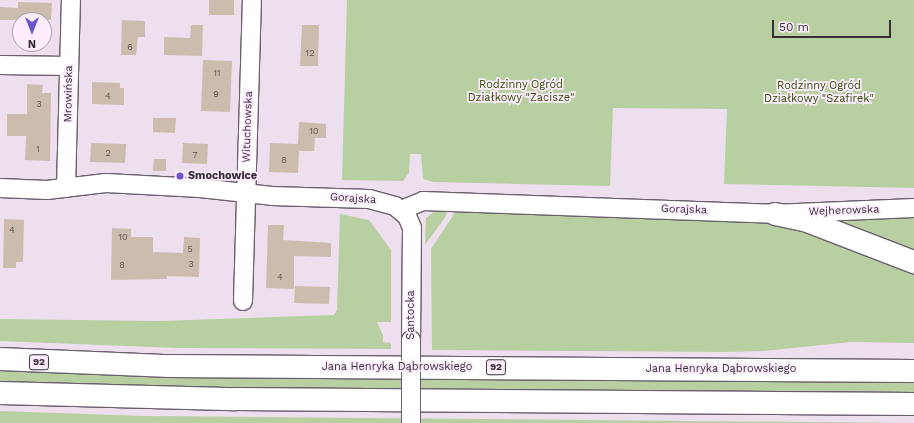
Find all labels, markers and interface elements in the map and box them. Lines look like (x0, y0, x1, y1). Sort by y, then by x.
north arrow (12, 12, 52, 52)
scale bar (774, 12, 893, 38)
text: 50 m (779, 20, 809, 34)
text: N (28, 37, 36, 50)
house number: 6 (127, 42, 133, 52)
house number: 12 (306, 48, 314, 58)
street label: Mrowińska (62, 65, 76, 123)
house number: 11 (213, 68, 221, 78)
park label: Rodzinny Ogród Działkowy "Zacisze" (468, 79, 574, 105)
park label: Rodzinny Ogród Działkowy "Szafirek" (764, 80, 874, 106)
house number: 9 (213, 89, 219, 99)
house number: 4 (105, 91, 111, 101)
street label: Wituchowska (240, 91, 256, 163)
house number: 3 (36, 99, 42, 109)
house number: 10 (309, 126, 319, 136)
house number: 1 (36, 144, 40, 154)
house number: 2 (105, 148, 111, 158)
house number: 7 (192, 150, 198, 160)
house number: 8 (281, 155, 287, 165)
place label: Smochowice (188, 169, 257, 183)
marker: Smochowice (175, 171, 185, 181)
street label: Gorajska (329, 191, 377, 207)
street label: Gorajska (661, 203, 707, 217)
street label: Wejherowska (808, 203, 880, 219)
house number: 4 (9, 225, 15, 235)
house number: 10 (118, 232, 128, 242)
house number: 5 (187, 244, 193, 254)
house number: 3 (188, 259, 194, 269)
house number: 8 (119, 260, 125, 270)
house number: 4 (277, 272, 283, 282)
street label: Santocka (404, 290, 418, 340)
road number: 92 (28, 354, 50, 370)
road number: 92 (485, 359, 507, 375)
street label: Jana Henryka Dąbrowskiego (321, 360, 473, 374)
street label: Jana Henryka Dąbrowskiego (645, 362, 797, 376)

